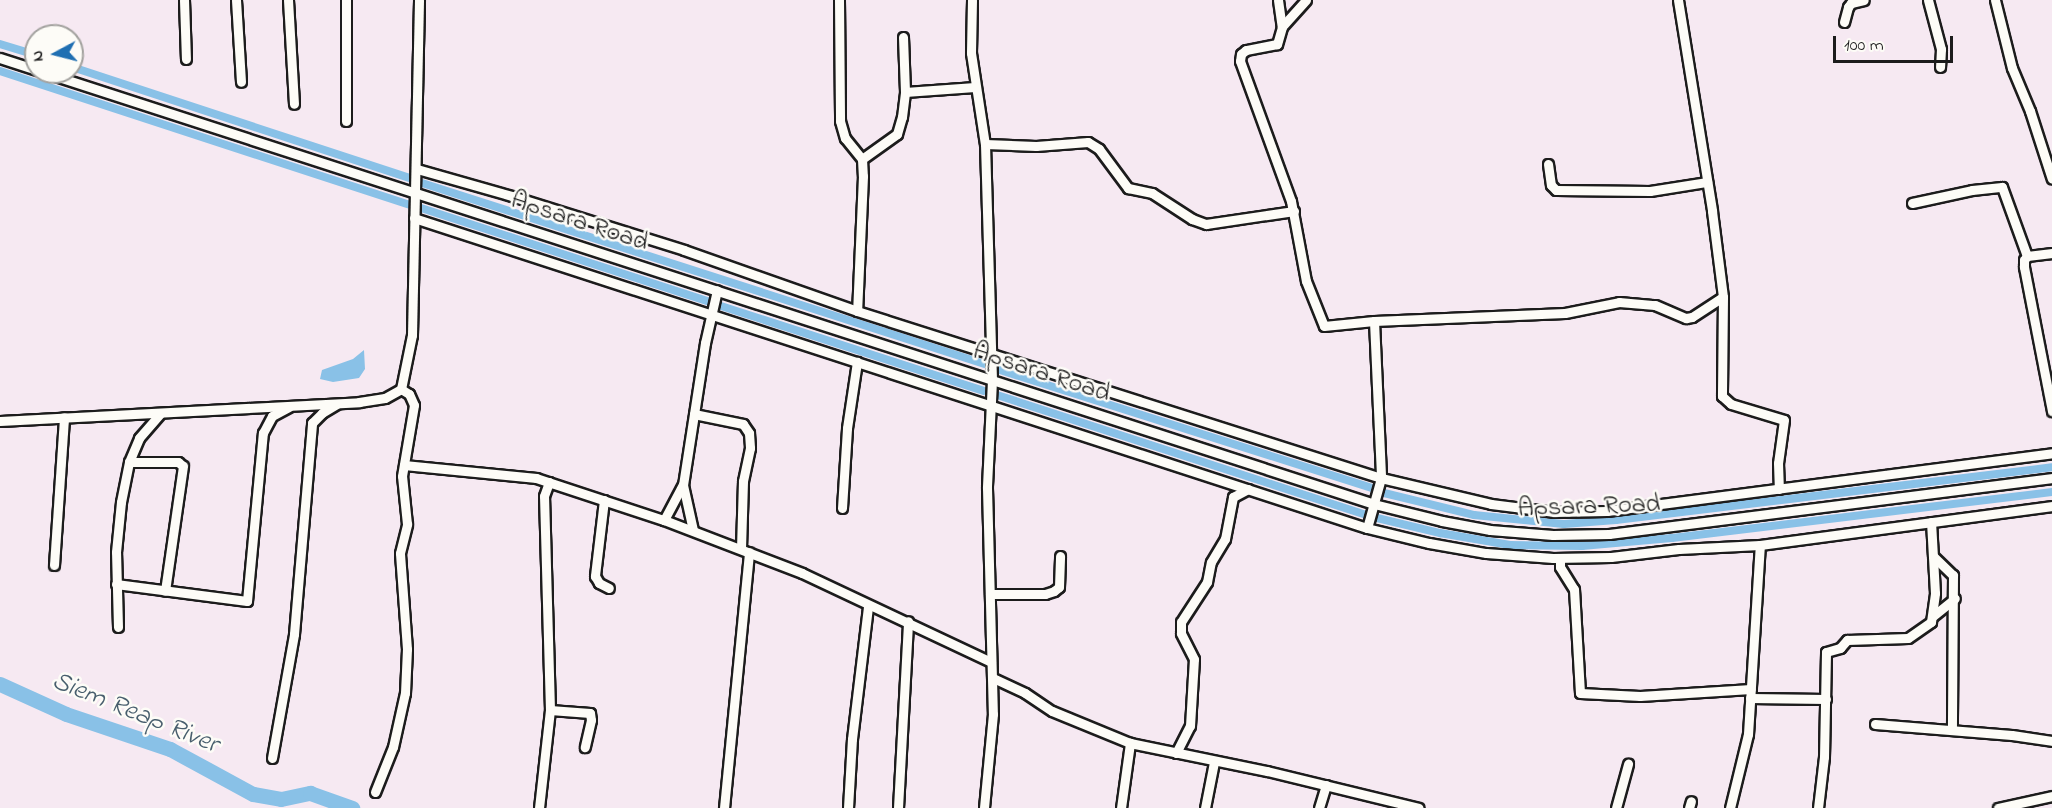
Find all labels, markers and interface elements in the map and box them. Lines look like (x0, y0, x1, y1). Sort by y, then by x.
north arrow (24, 24, 84, 84)
scale bar (1836, 24, 1956, 62)
text: 100 m (1844, 33, 1884, 59)
text: N (26, 49, 51, 63)
street label: Apsara Road (506, 186, 652, 260)
street label: Apsara Road (968, 337, 1114, 411)
street label: Apsara Road (1517, 490, 1661, 526)
water label: Siem Reap River (47, 665, 223, 761)

